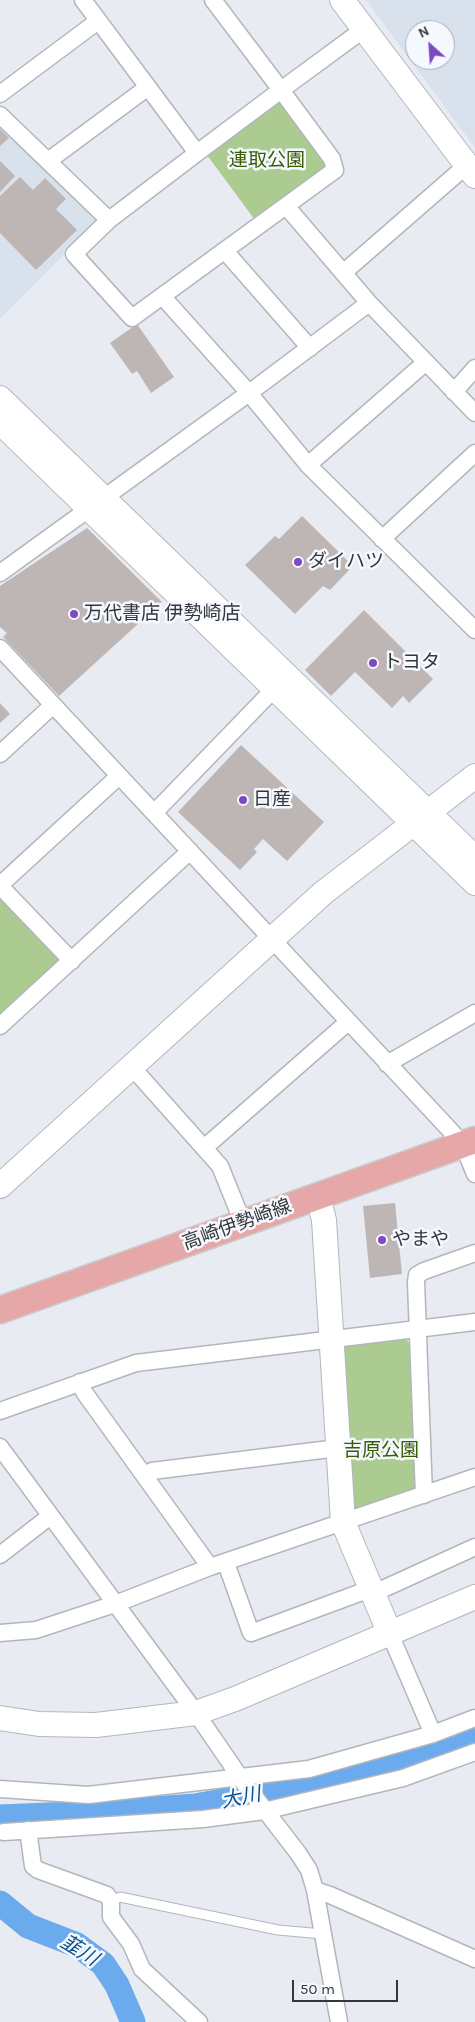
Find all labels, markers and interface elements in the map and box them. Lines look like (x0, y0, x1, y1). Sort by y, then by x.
north arrow (405, 20, 455, 70)
text: N (415, 22, 432, 42)
park label: 連取公園 (229, 150, 305, 172)
place label: ダイハツ (308, 551, 384, 573)
marker: ダイハツ (292, 556, 304, 568)
place label: 万代書店 伊勢崎店 (84, 603, 241, 625)
marker: 万代書店 伊勢崎店 (68, 608, 80, 620)
place label: トヨタ (383, 652, 440, 674)
marker: トヨタ (367, 657, 379, 669)
place label: 日産 (253, 789, 291, 811)
marker: 日産 (237, 794, 249, 806)
street label: 高崎伊勢崎線 (180, 1195, 294, 1255)
place label: やまや (392, 1229, 449, 1251)
marker: やまや (376, 1234, 388, 1246)
park label: 吉原公園 (343, 1440, 419, 1462)
water label: 大川 (219, 1782, 263, 1814)
water label: 韮川 (56, 1930, 102, 1972)
scale bar (295, 1970, 401, 2002)
text: 50 m (300, 1980, 335, 1998)

